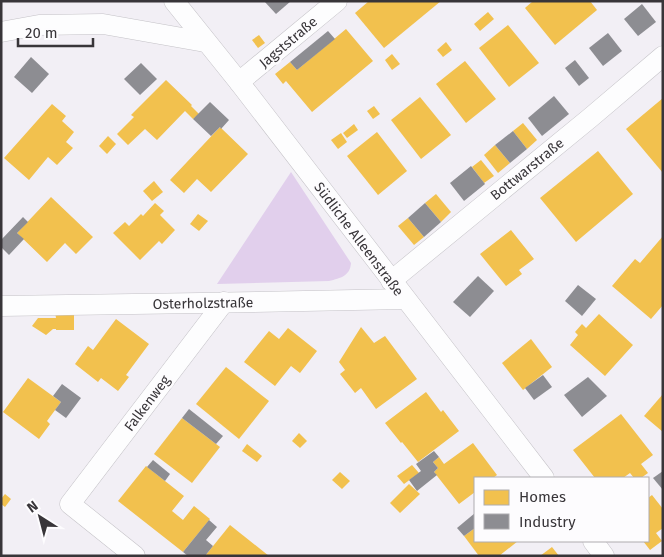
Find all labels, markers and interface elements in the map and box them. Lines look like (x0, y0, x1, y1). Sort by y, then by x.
street label: Jagststraße (256, 13, 321, 72)
scale bar (18, 15, 92, 47)
text: 20 m (25, 24, 58, 42)
street label: Bottwarstraße (487, 135, 567, 204)
street label: Südliche Alleenstraße (310, 179, 407, 300)
street label: Osterholzstraße (152, 294, 254, 313)
street label: Falkenweg (121, 371, 174, 435)
legend (474, 477, 649, 542)
text: Homes (519, 488, 566, 506)
north arrow (15, 492, 65, 542)
text: N (24, 497, 41, 516)
text: Industry (519, 513, 576, 531)

